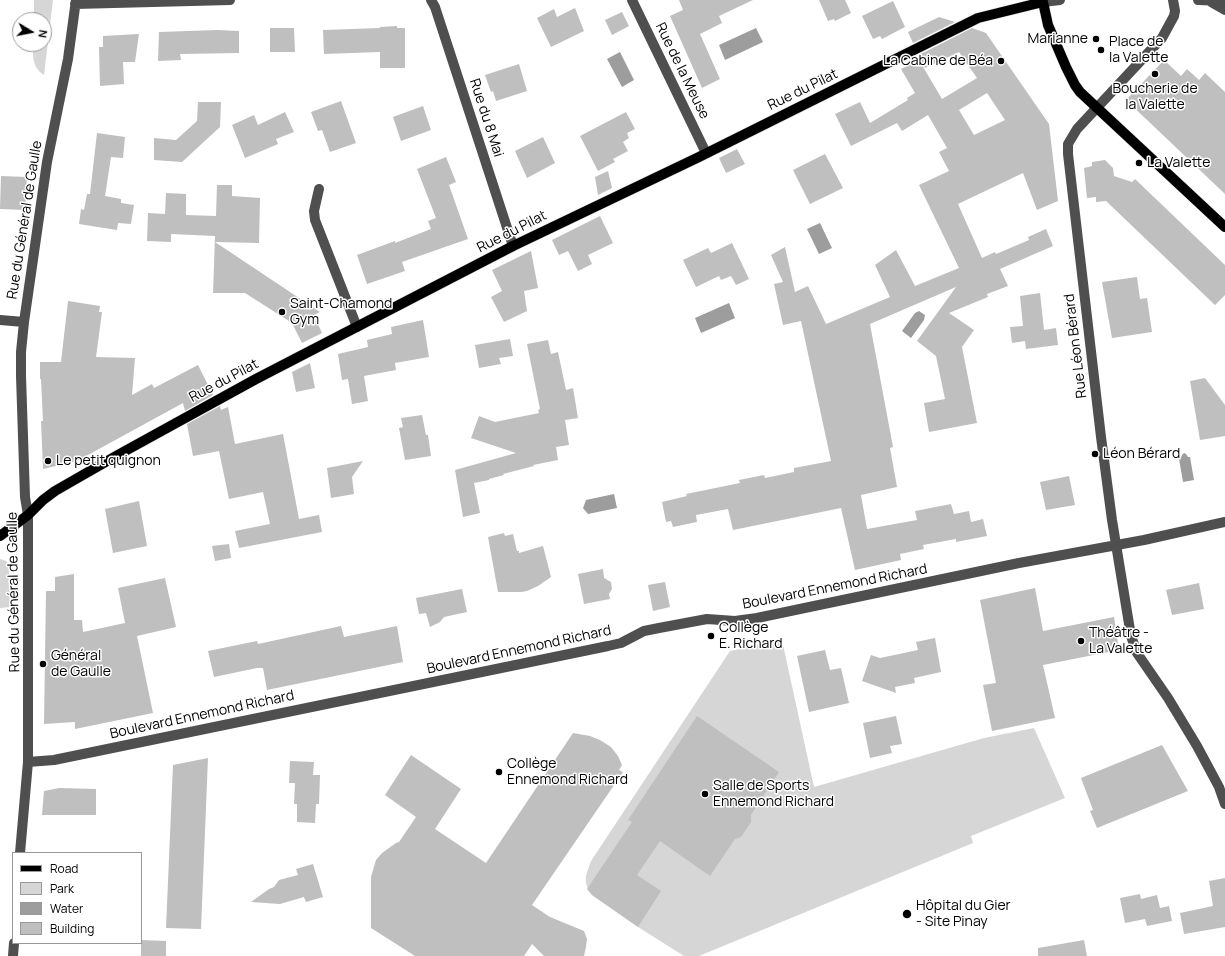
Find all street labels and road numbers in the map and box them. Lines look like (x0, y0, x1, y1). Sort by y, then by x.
street label: Rue de la Meuse (651, 20, 713, 122)
street label: Rue du Pilat (765, 66, 841, 114)
street label: Rue du 8 Mai (465, 77, 507, 159)
street label: Rue du Général de Gaulle (4, 139, 46, 301)
street label: Rue du Pilat (474, 207, 550, 257)
street label: Rue Léon Bérard (1061, 293, 1091, 399)
street label: Rue du Pilat (187, 356, 261, 406)
street label: Rue du Général de Gaulle (4, 512, 24, 672)
street label: Boulevard Ennemond Richard (741, 561, 929, 613)
street label: Boulevard Ennemond Richard (425, 622, 613, 678)
street label: Boulevard Ennemond Richard (108, 687, 296, 743)

